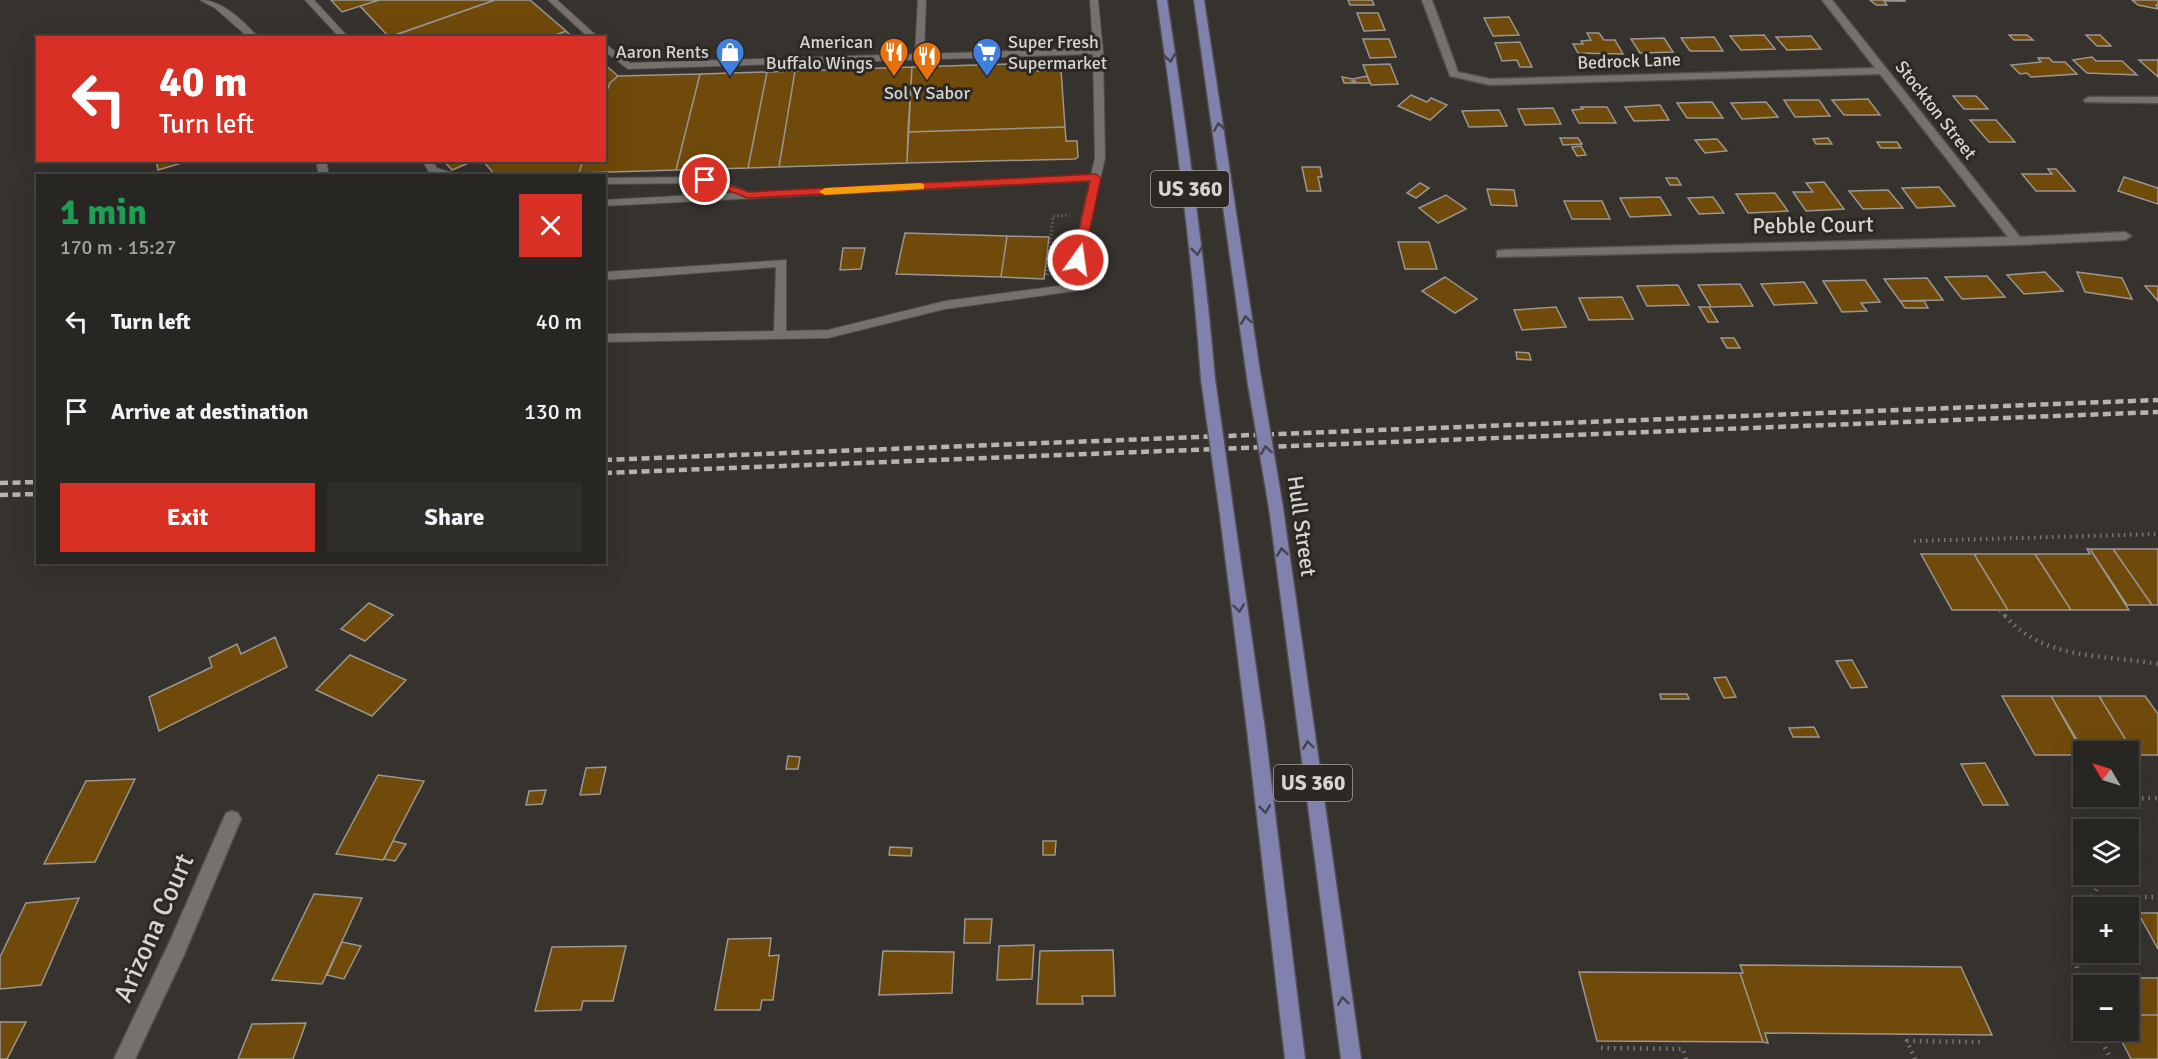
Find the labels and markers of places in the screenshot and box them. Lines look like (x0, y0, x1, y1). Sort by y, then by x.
place label: American Buffalo Wings (766, 31, 873, 74)
place label: Super Fresh Supermarket (1008, 31, 1107, 74)
shop icon: Aaron Rents (714, 36, 746, 78)
restaurant icon: American Buffalo Wings (878, 36, 910, 78)
supermarket icon: Super Fresh Supermarket (971, 36, 1003, 78)
restaurant icon: Sol Y Sabor (911, 40, 943, 82)
place label: Aaron Rents (616, 41, 709, 63)
place label: Sol Y Sabor (884, 82, 970, 104)
pin (679, 154, 730, 205)

